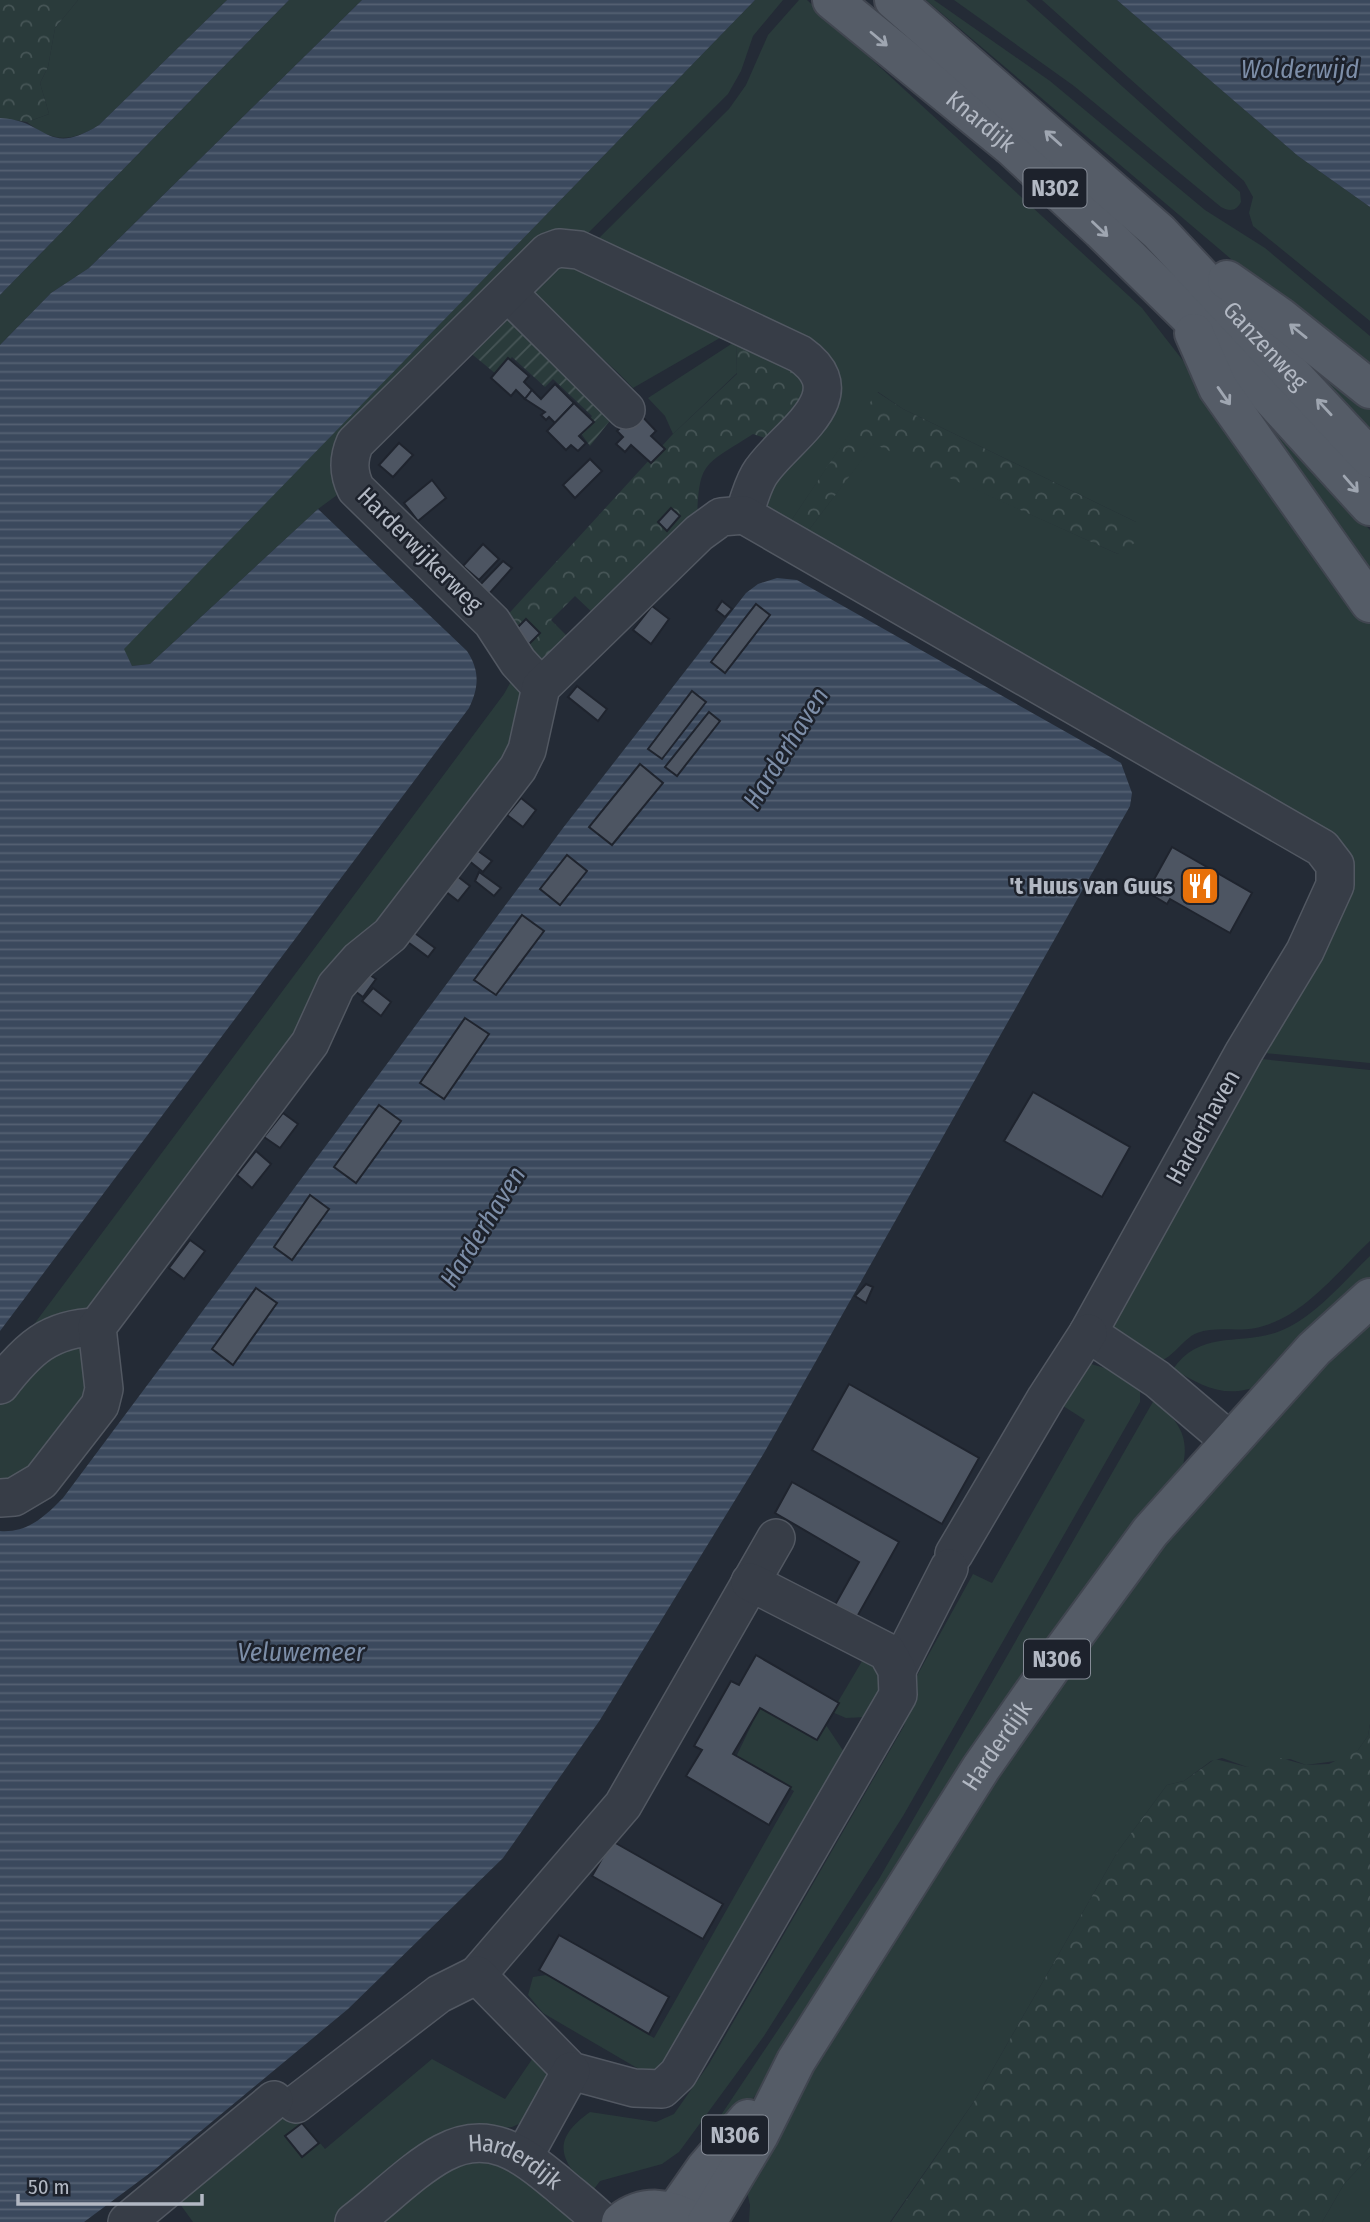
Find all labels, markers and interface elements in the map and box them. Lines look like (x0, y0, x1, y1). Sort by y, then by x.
one-way arrow (870, 31, 888, 46)
water label: Wolderwijd (1241, 54, 1359, 85)
street label: Knardijk (940, 85, 1022, 158)
one-way arrow (1044, 130, 1062, 146)
road number: N302 (1024, 168, 1086, 208)
one-way arrow (1091, 221, 1108, 238)
street label: Ganzenweg (1217, 296, 1314, 396)
one-way arrow (1289, 323, 1307, 339)
one-way arrow (1217, 386, 1231, 405)
one-way arrow (1316, 399, 1333, 416)
one-way arrow (1343, 475, 1359, 493)
street label: Harderwijkerweg (352, 482, 489, 619)
water label: Harderhaven (737, 682, 835, 814)
restaurant icon: 't Huus van Guus (1179, 865, 1221, 907)
place label: 't Huus van Guus (1009, 872, 1173, 900)
street label: Harderhaven (1160, 1065, 1246, 1189)
water label: Harderhaven (434, 1161, 532, 1293)
water label: Veluwemeer (237, 1637, 366, 1668)
road number: N306 (1024, 1640, 1090, 1678)
street label: Harderdijk (956, 1695, 1038, 1796)
road number: N306 (702, 2116, 768, 2154)
street label: Harderdijk (467, 2129, 568, 2196)
scale bar (18, 2162, 201, 2206)
text: 50 m (28, 2174, 70, 2200)

